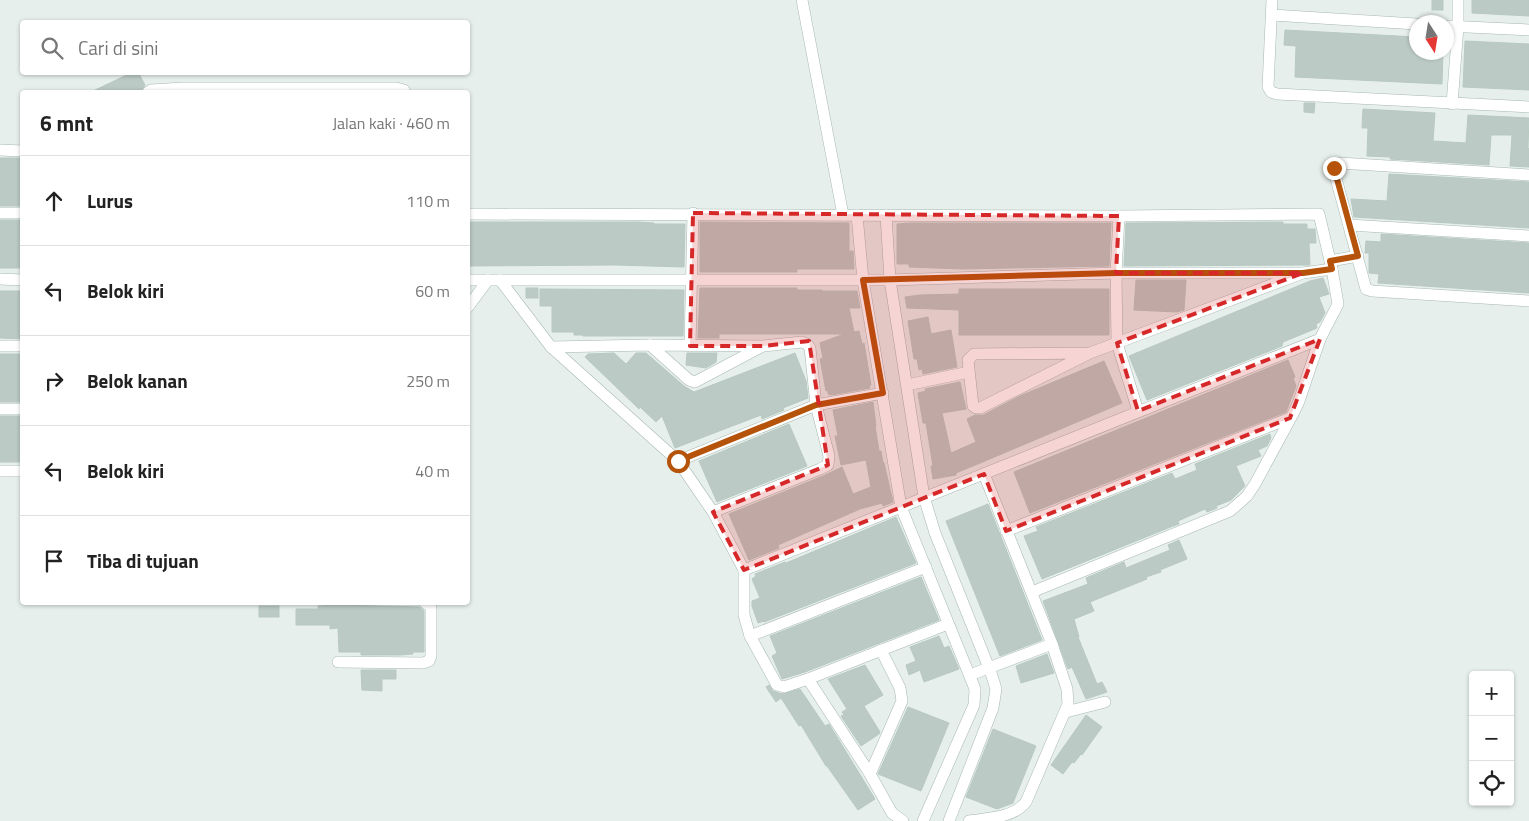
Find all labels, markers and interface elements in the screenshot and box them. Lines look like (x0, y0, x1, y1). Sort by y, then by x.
north arrow (1409, 15, 1454, 60)
search box (20, 20, 470, 75)
text: Cari di sini (78, 33, 159, 62)
icon: search (38, 34, 66, 62)
text: 6 mnt (40, 107, 93, 139)
text: Jalan kaki · 460 m (332, 111, 450, 135)
route end (1323, 157, 1346, 180)
text: Lurus (87, 186, 133, 215)
icon: ahead (40, 187, 68, 215)
text: 110 m (406, 189, 450, 213)
text: Belok kiri (87, 276, 164, 305)
icon: left (40, 277, 68, 305)
text: 60 m (415, 279, 450, 303)
text: Belok kanan (87, 366, 188, 395)
icon: right (40, 367, 68, 395)
text: 250 m (406, 369, 450, 393)
route start (667, 450, 690, 473)
text: Belok kiri (87, 456, 164, 485)
icon: left (40, 457, 68, 485)
text: 40 m (415, 459, 450, 483)
text: Tiba di tujuan (87, 546, 199, 575)
icon: arrive (40, 547, 68, 575)
map controls (1469, 671, 1514, 806)
button: + (1469, 671, 1514, 716)
button: − (1469, 716, 1514, 761)
button: locate (1469, 761, 1514, 806)

